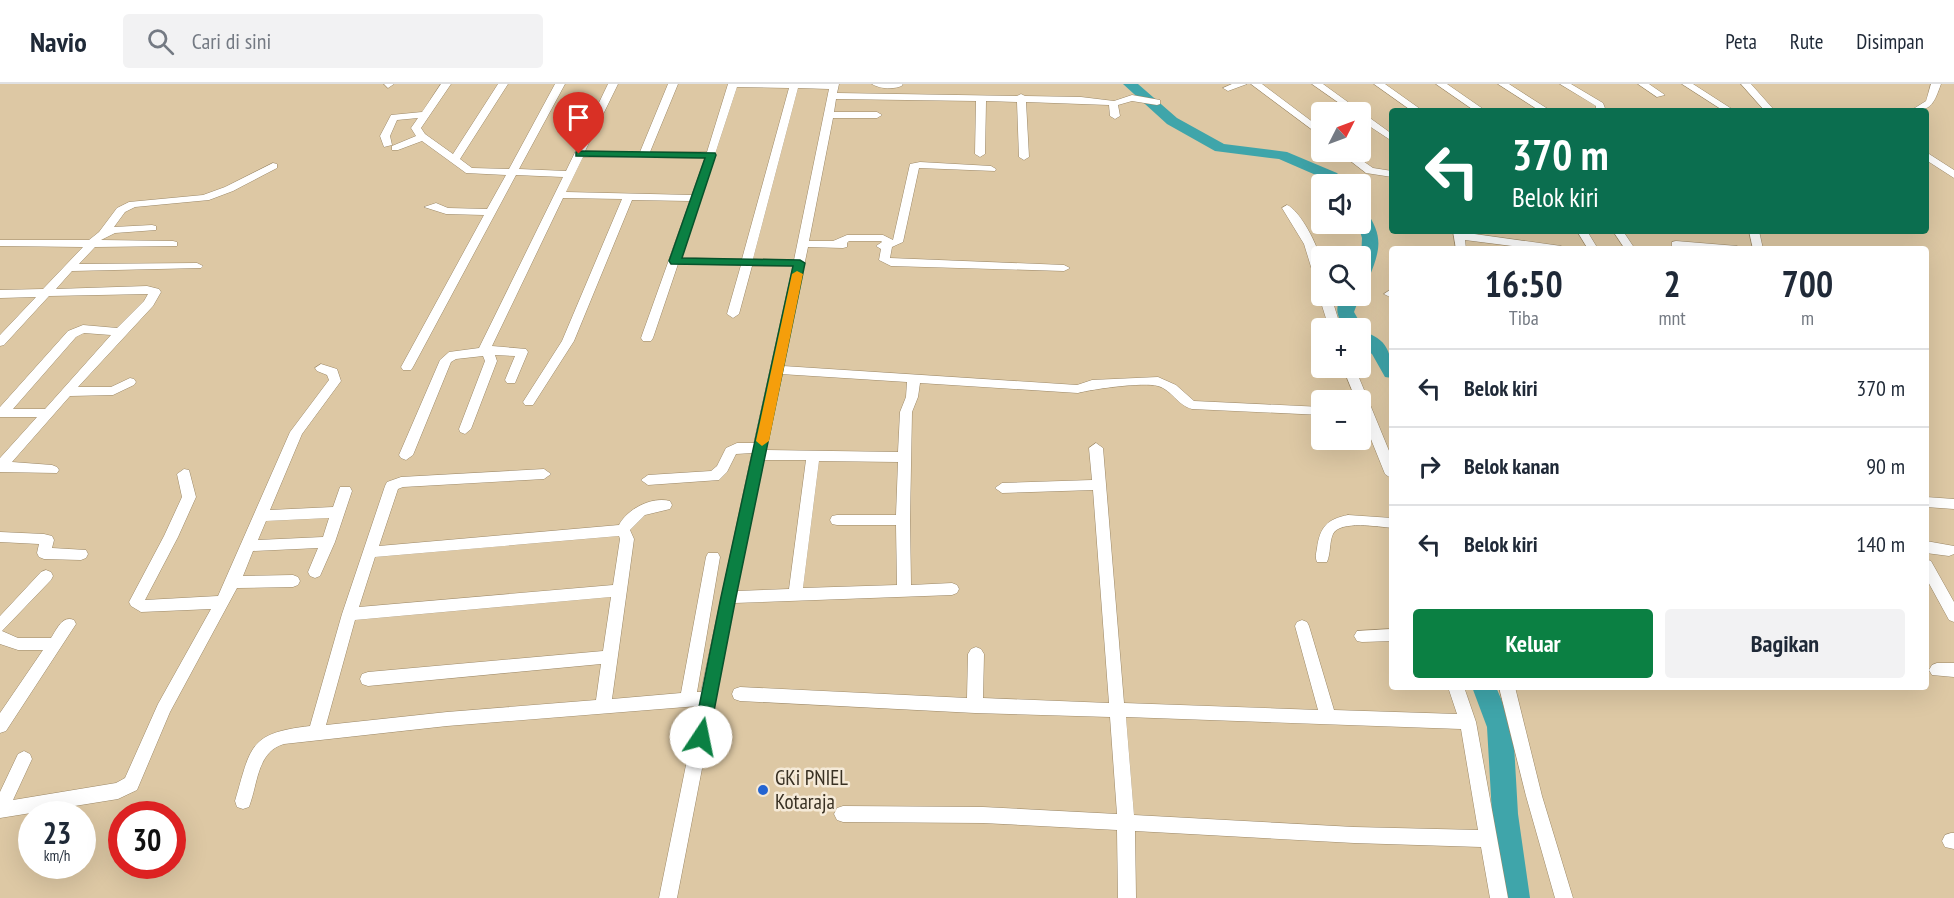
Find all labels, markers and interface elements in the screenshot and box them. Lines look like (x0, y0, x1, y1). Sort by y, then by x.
search box (123, 14, 543, 68)
text: Navio (30, 23, 87, 60)
icon: search (144, 25, 177, 58)
text: Cari di sini (192, 27, 271, 55)
text: Peta (1725, 28, 1757, 55)
text: Rute (1790, 28, 1823, 55)
text: Disimpan (1856, 28, 1924, 55)
pin (553, 92, 604, 154)
icon: arrive (562, 101, 595, 134)
north arrow (1311, 102, 1371, 162)
map controls (1311, 102, 1371, 450)
text: 370 m (1512, 127, 1609, 182)
icon: left (1413, 132, 1491, 210)
button: sound (1311, 174, 1371, 234)
text: Belok kiri (1512, 180, 1599, 214)
button: search (1311, 246, 1371, 306)
text: 16:50 (1485, 260, 1563, 307)
text: 2 (1664, 260, 1681, 307)
text: 700 (1782, 260, 1833, 307)
text: Tiba (1509, 305, 1539, 331)
text: mnt (1658, 305, 1686, 331)
text: m (1801, 305, 1814, 331)
button: + (1311, 318, 1371, 378)
icon: left (1413, 372, 1446, 405)
text: Belok kiri (1464, 374, 1538, 402)
text: 370 m (1856, 374, 1905, 402)
button: − (1311, 390, 1371, 450)
icon: right (1413, 450, 1446, 483)
text: Belok kanan (1464, 452, 1559, 480)
text: 90 m (1866, 452, 1905, 480)
icon: left (1413, 528, 1446, 561)
text: Belok kiri (1464, 530, 1538, 558)
text: 140 m (1856, 530, 1905, 558)
button: Keluar (1413, 609, 1653, 678)
button: Bagikan (1665, 609, 1905, 678)
position arrow (669, 705, 733, 769)
place label: GKi PNIEL Kotaraja (775, 764, 848, 815)
marker: GKi PNIEL Kotaraja (756, 783, 770, 797)
speed limit sign: 30 (108, 801, 186, 879)
text: 23 (43, 813, 71, 852)
text: km/h (44, 846, 70, 865)

